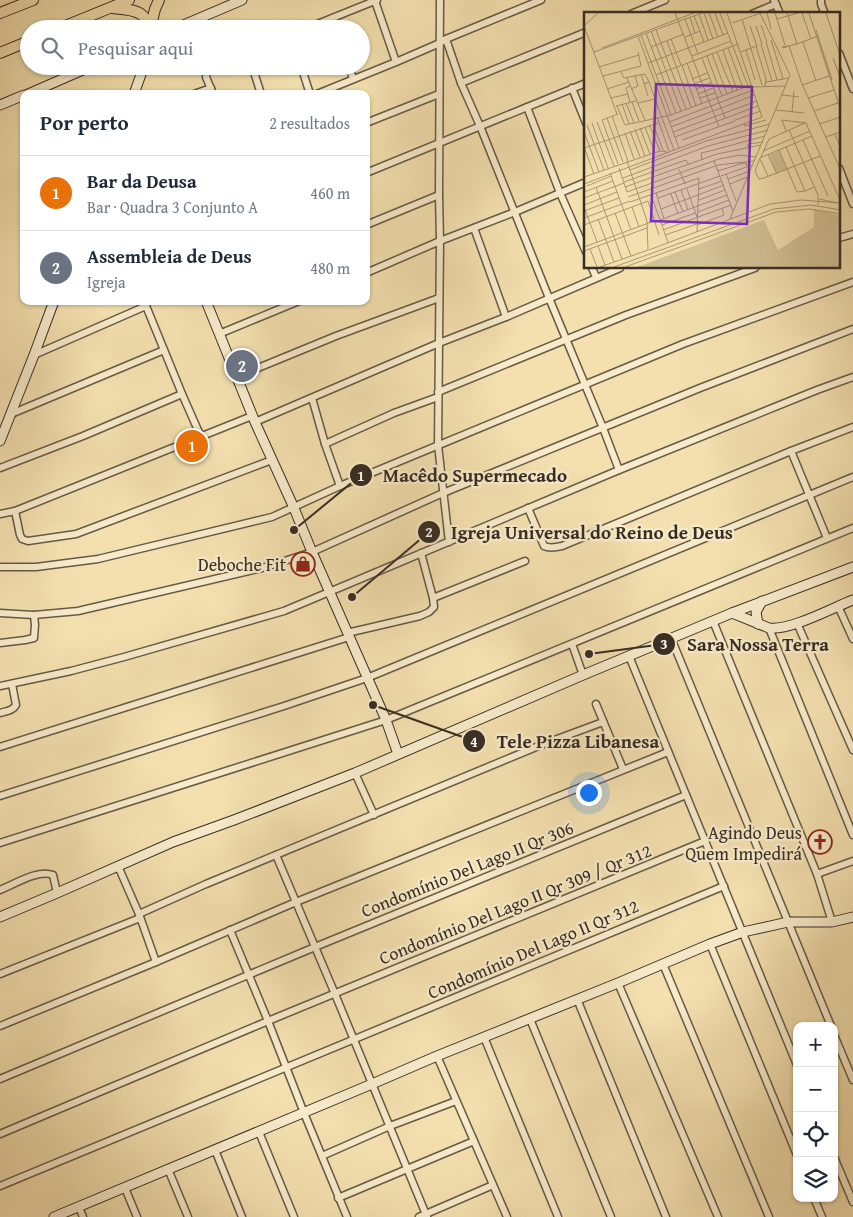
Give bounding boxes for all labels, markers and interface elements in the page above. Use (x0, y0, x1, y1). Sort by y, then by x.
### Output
inset map (584, 12, 840, 269)
search box (20, 20, 370, 75)
icon: search (38, 34, 66, 62)
text: Pesquisar aqui (78, 34, 193, 62)
text: Por perto (40, 107, 129, 138)
text: 2 resultados (269, 111, 350, 135)
text: Bar da Deusa (87, 167, 197, 195)
text: 1 (52, 181, 60, 205)
text: 460 m (310, 181, 350, 205)
text: Bar · Quadra 3 Conjunto A (87, 195, 258, 219)
text: Assembleia de Deus (87, 242, 252, 270)
text: 2 (52, 256, 60, 280)
text: 480 m (310, 256, 350, 280)
text: Igreja (87, 270, 126, 294)
pin: 2 (226, 347, 258, 385)
pin: 1 (176, 427, 208, 465)
callout: Macêdo Supermecado (348, 458, 577, 492)
text: Macêdo Supermecado (383, 461, 567, 489)
text: 1 (357, 465, 365, 486)
callout: Igreja Universal do Reino de Deus (416, 515, 743, 549)
text: Igreja Universal do Reino de Deus (451, 518, 733, 546)
text: 2 (425, 521, 433, 542)
place label: Deboche Fit (198, 551, 287, 578)
shop icon: Deboche Fit (290, 551, 316, 577)
callout: Sara Nossa Terra (652, 627, 839, 661)
text: Sara Nossa Terra (687, 630, 829, 658)
text: 3 (660, 633, 668, 654)
callout: Tele Pizza Libanesa (462, 724, 669, 758)
text: Tele Pizza Libanesa (497, 727, 660, 755)
text: 4 (470, 731, 478, 752)
your location (576, 780, 602, 806)
street label: Condomínio Del Lago II Qr 306 (357, 814, 577, 924)
place label: Agindo Deus Quem Impedirá (685, 819, 802, 867)
church icon: Agindo Deus Quem Impedirá (807, 829, 833, 855)
street label: Condomínio Del Lago II Qr 309 / Qr 312 (375, 837, 655, 971)
street label: Condomínio Del Lago II Qr 312 (423, 892, 643, 1006)
map controls (793, 1022, 838, 1202)
button: + (793, 1022, 838, 1067)
button: − (793, 1067, 838, 1112)
button: locate (793, 1112, 838, 1157)
button: layers (793, 1157, 838, 1202)

